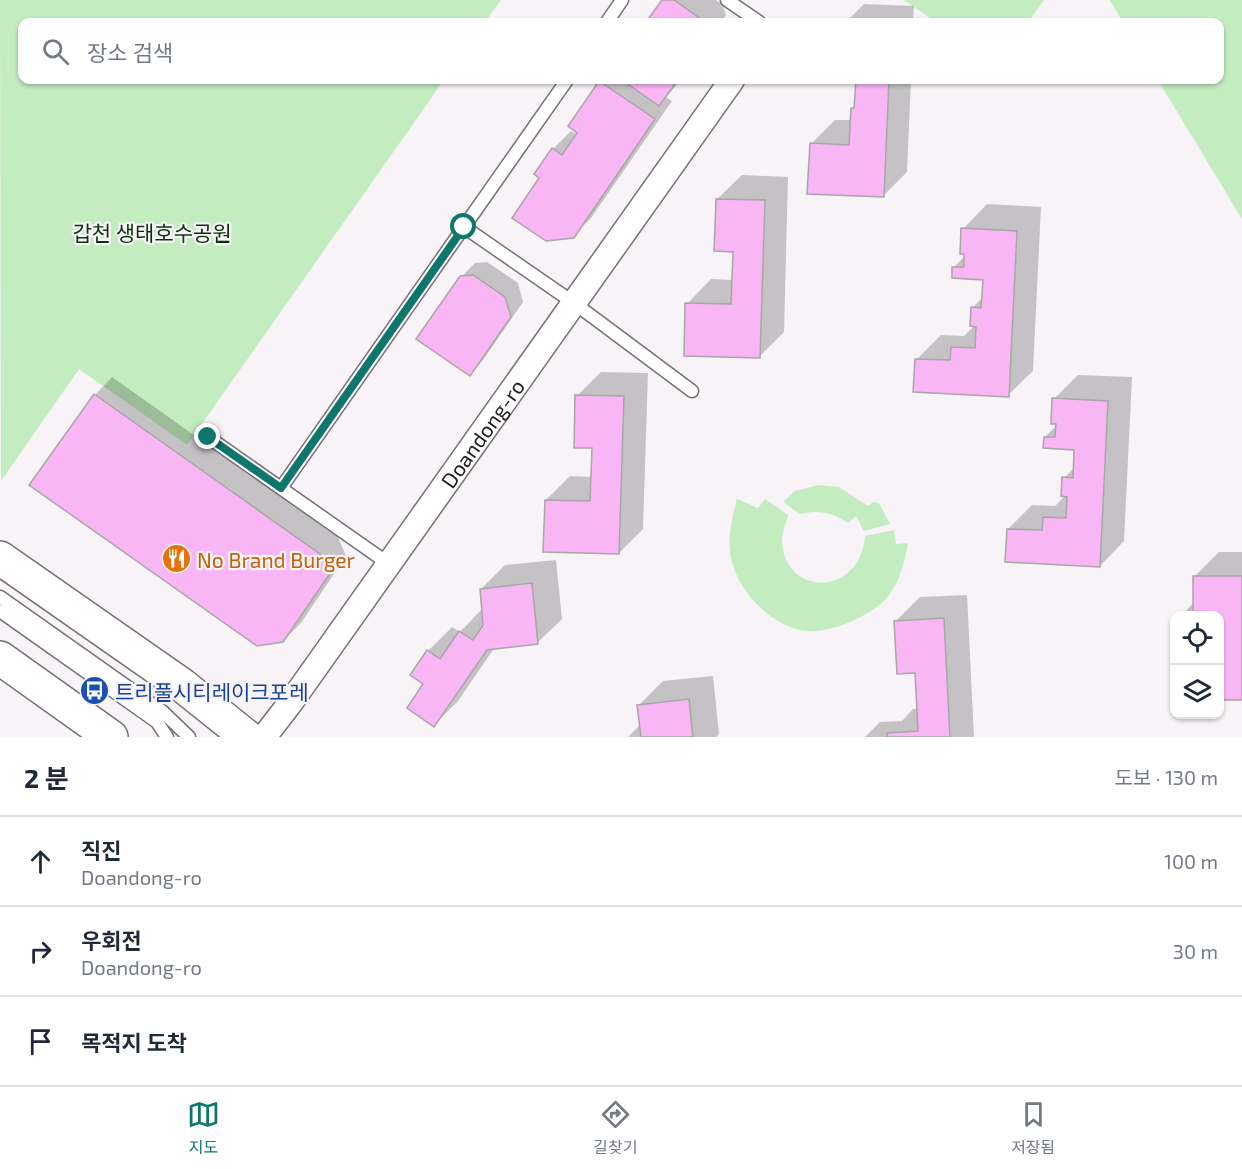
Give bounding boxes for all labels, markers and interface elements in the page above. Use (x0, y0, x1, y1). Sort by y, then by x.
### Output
search box (18, 18, 1224, 84)
icon: search (39, 35, 72, 68)
text: 장소 검색 (87, 39, 173, 65)
route start (450, 213, 476, 239)
park label: 갑천 생태호수공원 (72, 220, 232, 245)
street label: Doandong-ro (435, 374, 529, 492)
route end (194, 423, 220, 449)
restaurant icon: No Brand Burger (160, 543, 192, 575)
place label: No Brand Burger (197, 547, 356, 572)
map controls (1170, 611, 1224, 719)
button: locate (1170, 611, 1224, 665)
button: layers (1170, 665, 1224, 719)
bus stop icon: 트리풀시티레이크포레 (78, 675, 110, 707)
place label: 트리풀시티레이크포레 (115, 679, 308, 704)
text: 2 분 (24, 762, 69, 793)
text: 도보 · 130 m (1114, 765, 1218, 789)
text: 직진 (81, 837, 121, 863)
icon: ahead (24, 845, 57, 878)
text: 100 m (1164, 849, 1218, 873)
text: Doandong-ro (81, 865, 202, 889)
text: 우회전 (81, 927, 142, 953)
icon: right (24, 935, 57, 968)
text: 30 m (1173, 939, 1218, 963)
text: Doandong-ro (81, 955, 202, 979)
icon: arrive (24, 1025, 57, 1058)
text: 목적지 도착 (81, 1029, 187, 1055)
tab: 지도 (187, 1098, 220, 1158)
tab: 길찾기 (593, 1098, 637, 1158)
tab: 저장됨 (1011, 1098, 1055, 1158)

